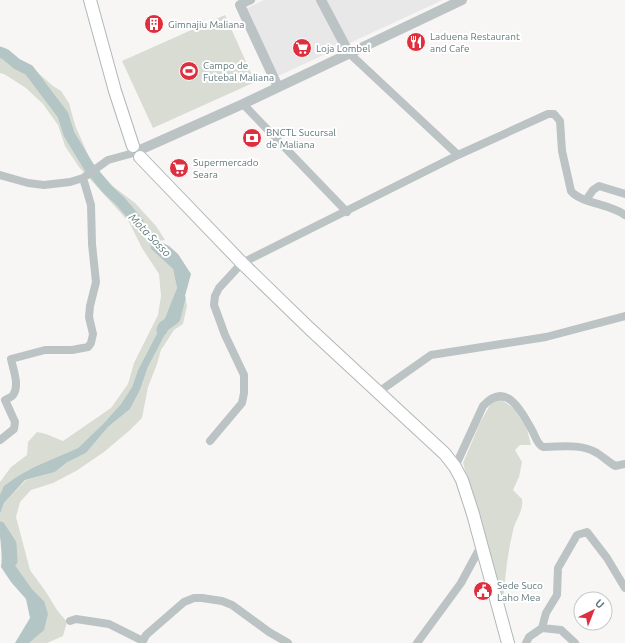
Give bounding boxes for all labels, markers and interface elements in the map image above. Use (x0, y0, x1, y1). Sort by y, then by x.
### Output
building icon: Gimnajiu Maliana (143, 13, 165, 35)
place label: Gimnajiu Maliana (168, 19, 244, 30)
restaurant icon: Laduena Restaurant and Cafe (405, 31, 427, 53)
place label: Laduena Restaurant and Cafe (430, 31, 520, 54)
supermarket icon: Loja Lombel (291, 37, 313, 59)
place label: Loja Lombel (316, 43, 371, 54)
sports icon: Campo de Futebal Maliana (178, 60, 200, 82)
place label: Campo de Futebal Maliana (203, 60, 274, 83)
bank icon: BNCTL Sucursal de Maliana (241, 127, 263, 149)
place label: BNCTL Sucursal de Maliana (266, 127, 336, 150)
supermarket icon: Supermercado Seara (168, 157, 190, 179)
place label: Supermercado Seara (193, 157, 259, 180)
water label: Mota Sosso (127, 211, 173, 259)
public building icon: Sede Suco Laho Mea (472, 580, 494, 602)
place label: Sede Suco Laho Mea (497, 580, 543, 603)
north arrow (573, 591, 613, 631)
text: U (593, 597, 607, 611)

